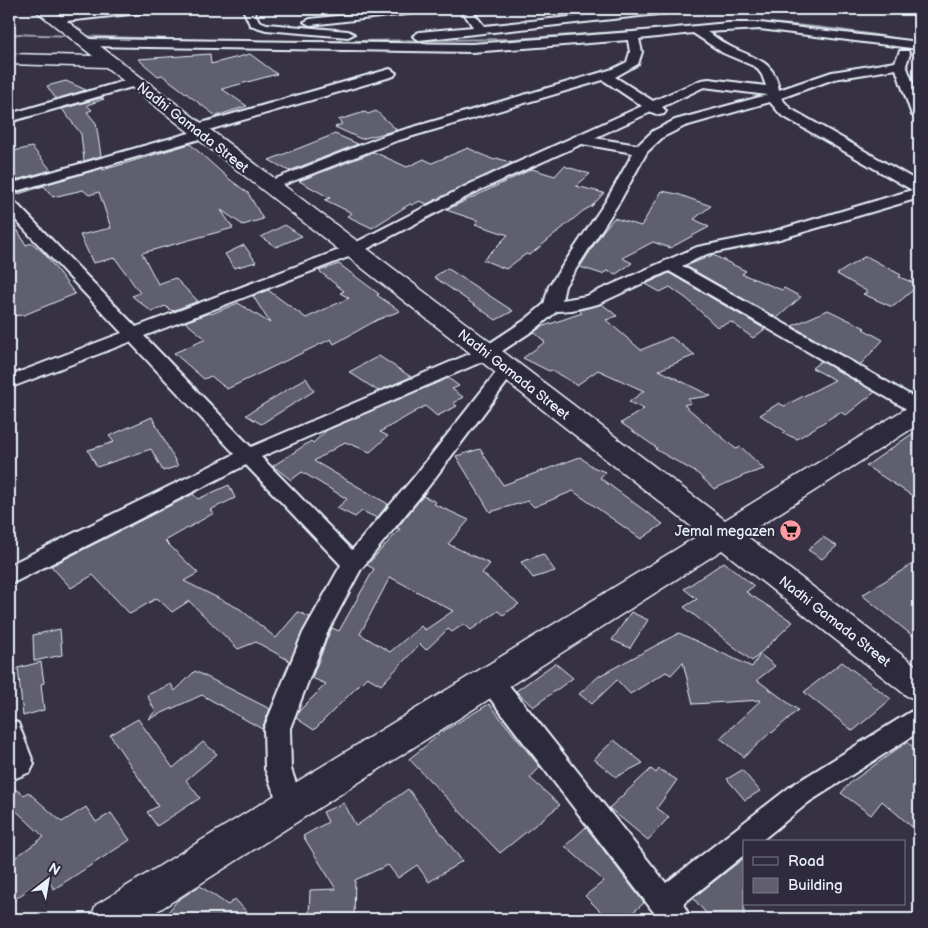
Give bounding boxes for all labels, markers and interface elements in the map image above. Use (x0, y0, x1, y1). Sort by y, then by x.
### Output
street label: Nadhi Gamada Street (133, 78, 252, 177)
street label: Nadhi Gamada Street (454, 325, 573, 424)
supermarket icon: Jemal megazen (779, 519, 803, 543)
place label: Jemal megazen (675, 523, 775, 540)
street label: Nadhi Gamada Street (775, 572, 894, 671)
legend (743, 840, 906, 906)
text: Road (788, 852, 824, 871)
north arrow (22, 856, 72, 906)
text: N (46, 859, 63, 879)
text: Building (788, 876, 843, 895)

